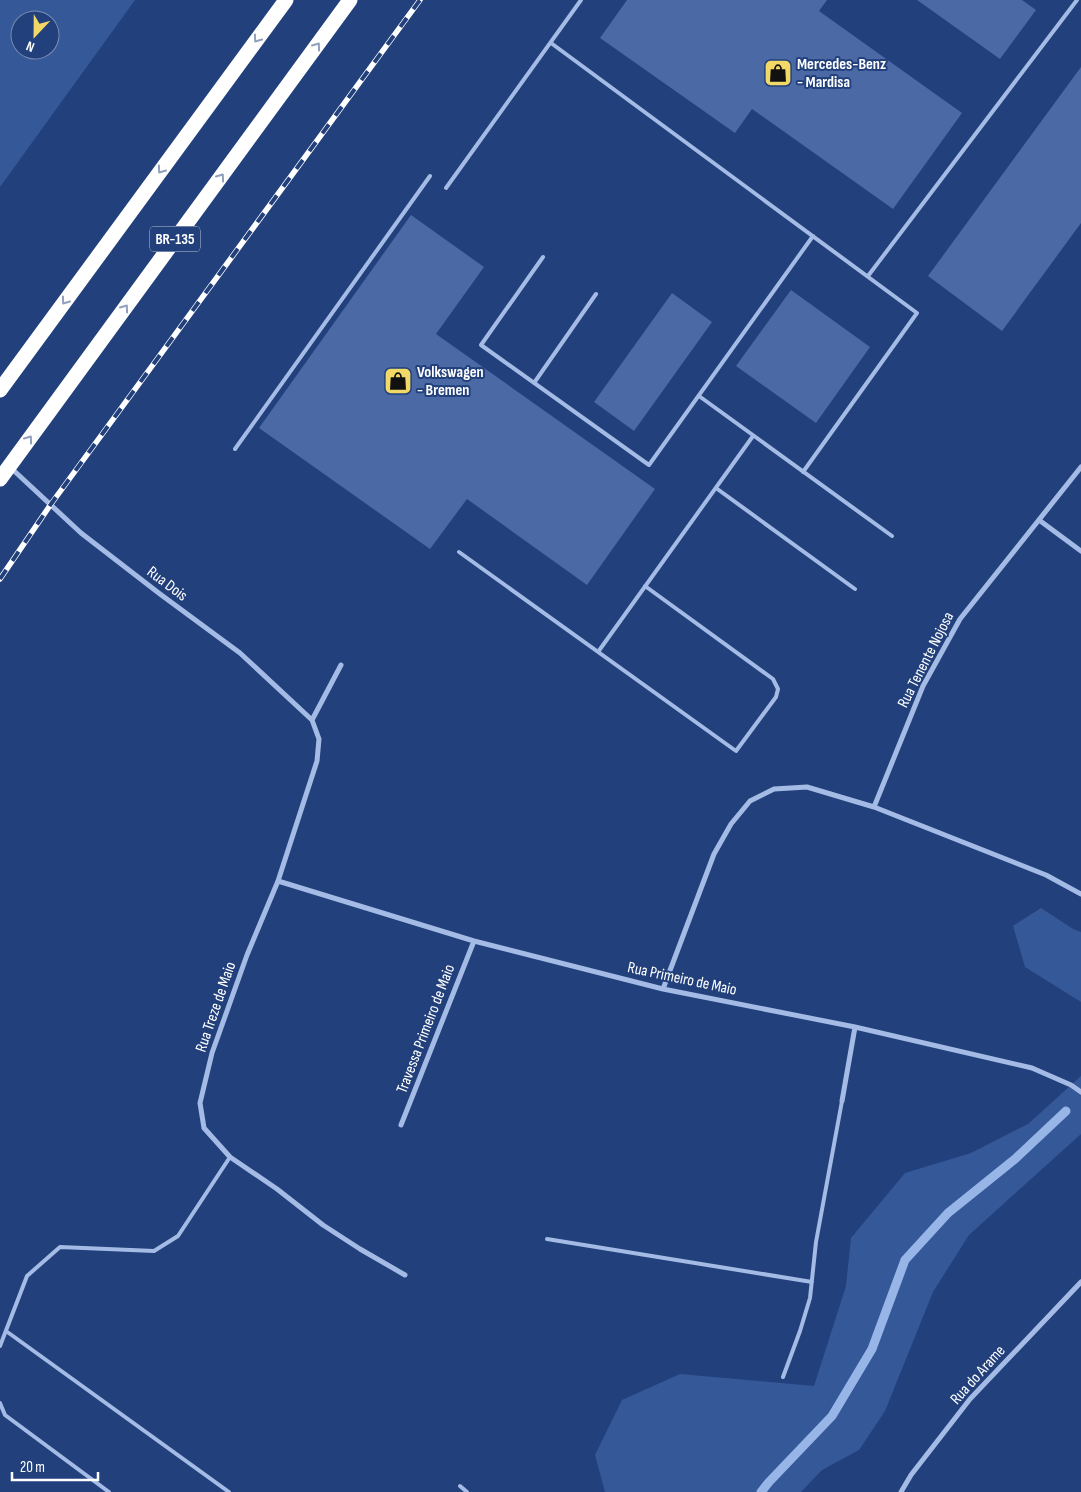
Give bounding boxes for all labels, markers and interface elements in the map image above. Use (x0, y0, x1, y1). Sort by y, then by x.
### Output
north arrow (10, 10, 60, 60)
one-way arrow (254, 33, 263, 43)
text: N (24, 37, 37, 56)
one-way arrow (311, 42, 320, 52)
place label: Mercedes-Benz - Mardisa (797, 55, 886, 92)
shop icon: Mercedes-Benz - Mardisa (763, 58, 793, 88)
one-way arrow (158, 164, 167, 174)
one-way arrow (215, 173, 224, 183)
road number: BR-135 (150, 226, 200, 252)
one-way arrow (62, 295, 71, 305)
one-way arrow (119, 304, 128, 314)
place label: Volkswagen - Bremen (417, 363, 484, 400)
shop icon: Volkswagen - Bremen (383, 366, 413, 396)
one-way arrow (23, 436, 31, 445)
street label: Rua Dois (143, 563, 191, 606)
street label: Rua Tenente Nojosa (894, 609, 958, 711)
street label: Rua Primeiro de Maio (626, 958, 738, 1000)
street label: Rua Treze de Maio (192, 959, 240, 1055)
street label: Travessa Primeiro de Maio (393, 962, 459, 1096)
street label: Rua do Arame (947, 1342, 1009, 1408)
scale bar (12, 1450, 99, 1482)
text: 20 m (20, 1458, 45, 1477)

